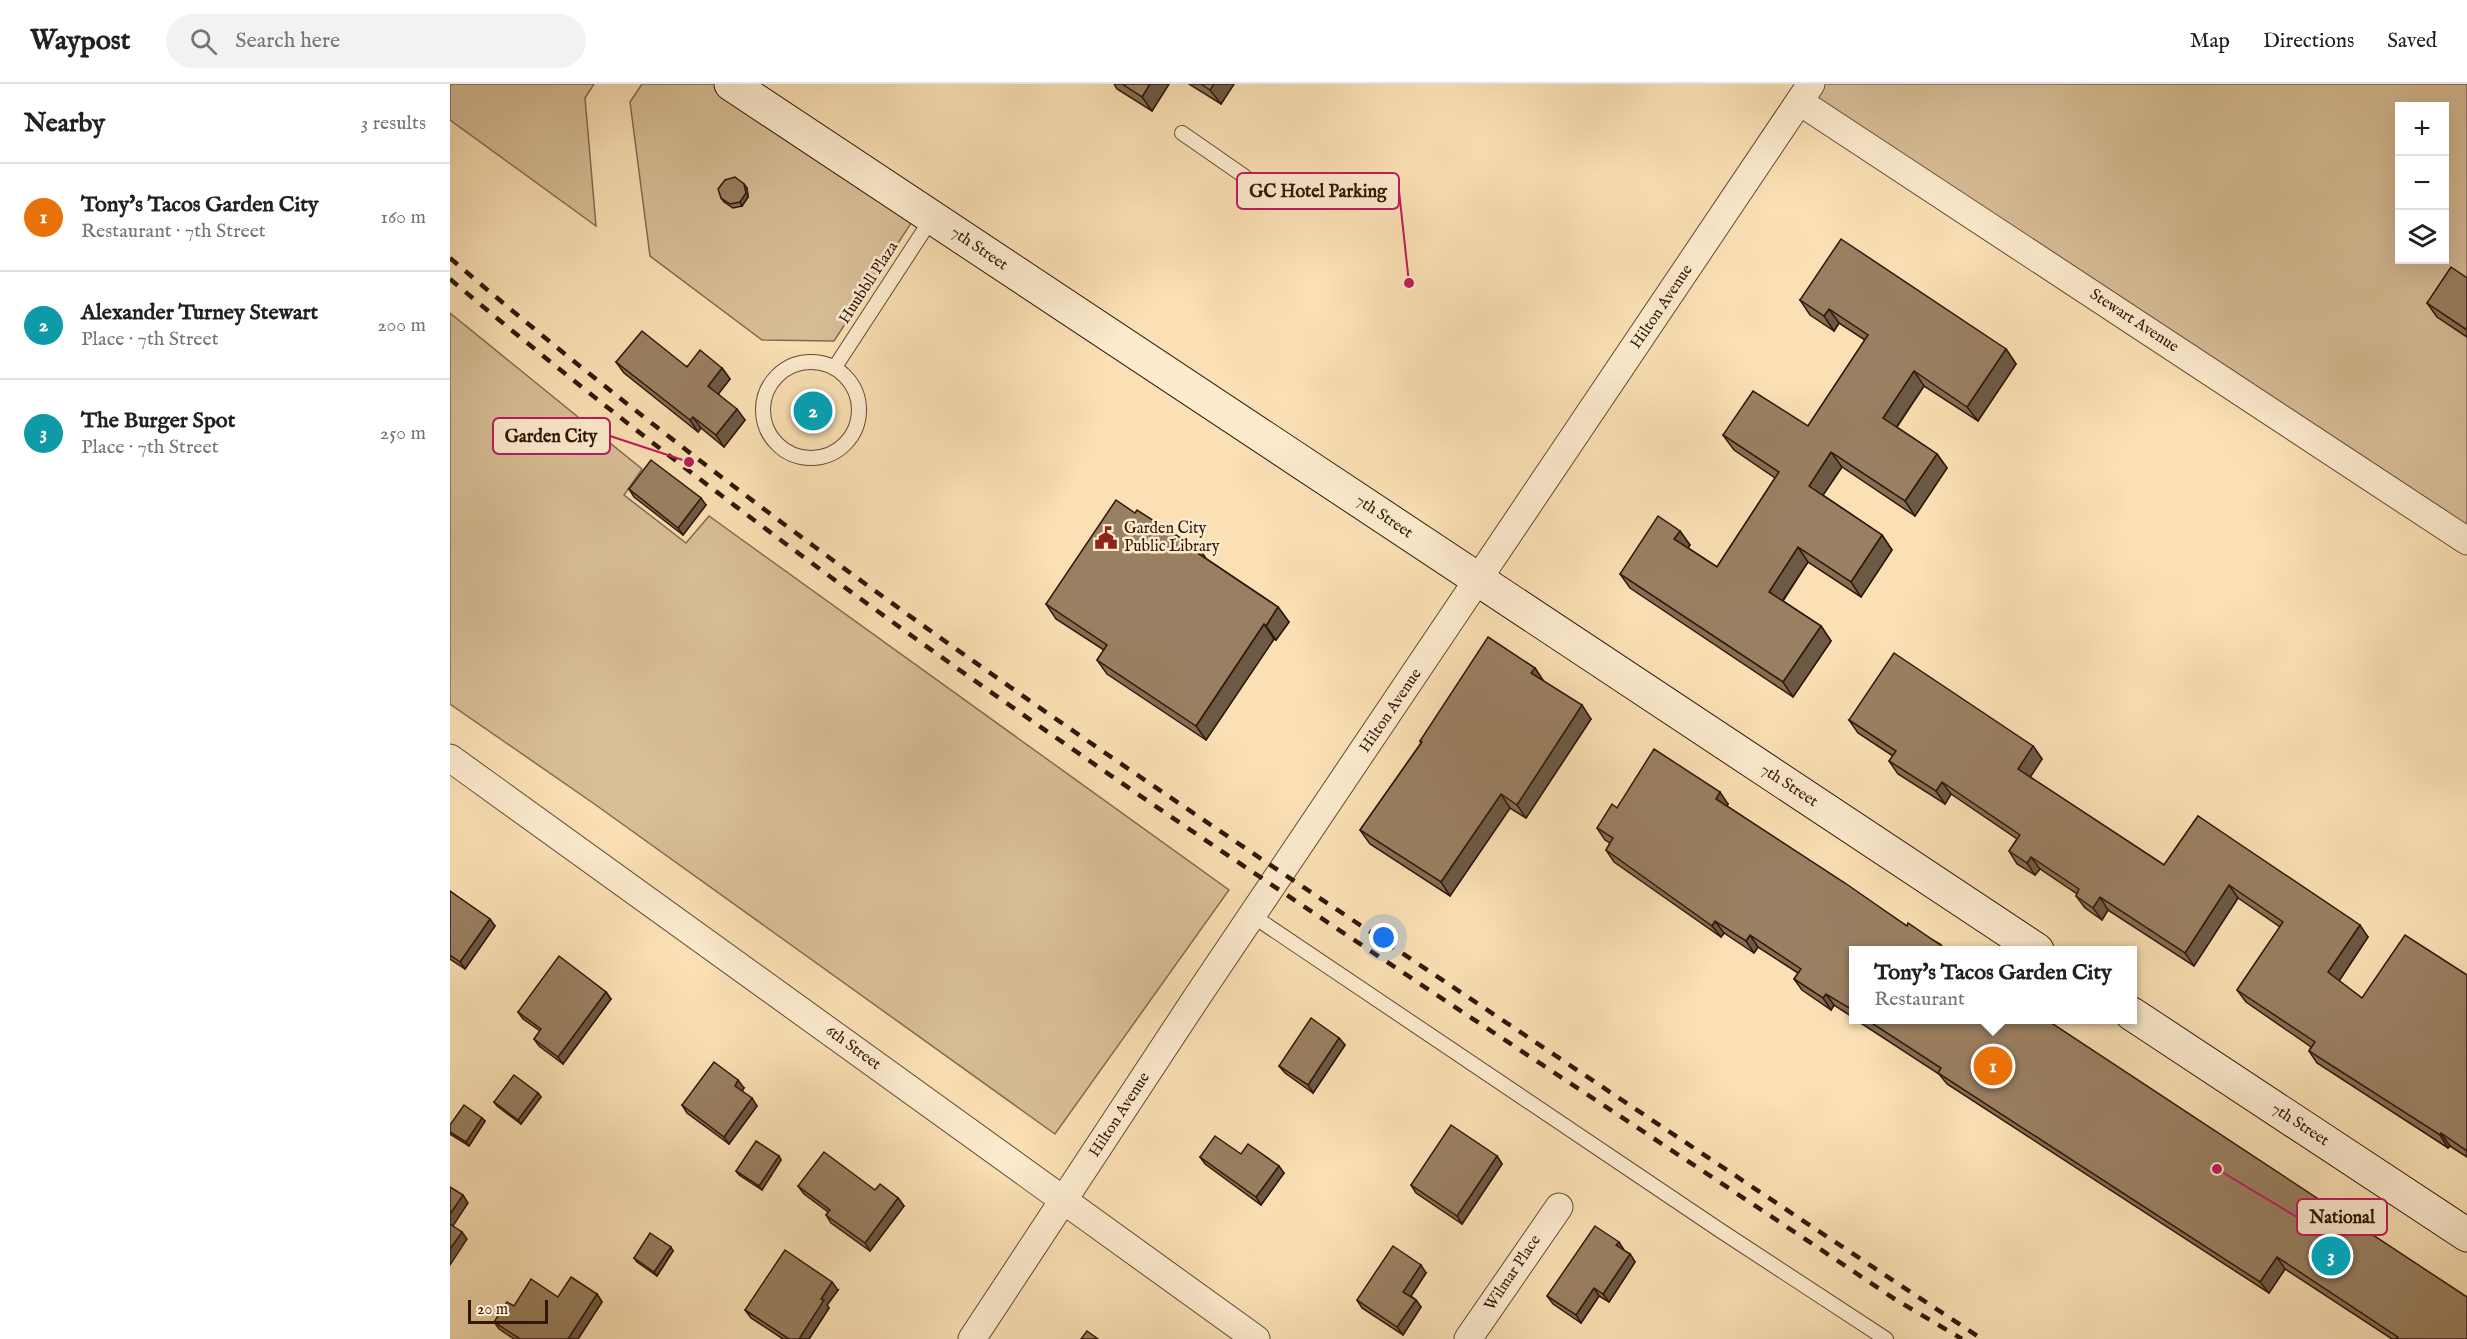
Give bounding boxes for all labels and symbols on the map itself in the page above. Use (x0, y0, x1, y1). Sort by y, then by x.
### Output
callout: GC Hotel Parking (1237, 173, 1399, 209)
text: GC Hotel Parking (1249, 181, 1388, 204)
street label: 7th Street (947, 223, 1012, 276)
street label: Huubbll Plaza (835, 238, 903, 328)
street label: Hilton Avenue (1626, 261, 1698, 353)
street label: Stewart Avenue (2086, 285, 2182, 357)
pin: 2 (794, 388, 832, 434)
callout: Garden City (493, 418, 610, 454)
text: Garden City (505, 426, 598, 449)
street label: 7th Street (1352, 491, 1417, 544)
place label: Garden City Public Library (1124, 519, 1220, 557)
public building icon: Garden City Public Library (1093, 525, 1119, 551)
street label: Hilton Avenue (1355, 665, 1427, 757)
street label: 7th Street (1756, 760, 1822, 812)
your location (1369, 923, 1398, 952)
street label: 6th Street (821, 1021, 885, 1075)
pin: 1 (1974, 1044, 2012, 1088)
street label: Hilton Avenue (1085, 1069, 1155, 1161)
street label: 7th Street (2267, 1099, 2333, 1151)
callout: National (2297, 1199, 2387, 1235)
text: National (2308, 1207, 2376, 1230)
street label: Wilmar Place (1480, 1231, 1546, 1315)
pin: 3 (2312, 1234, 2350, 1278)
scale bar (468, 1297, 548, 1324)

